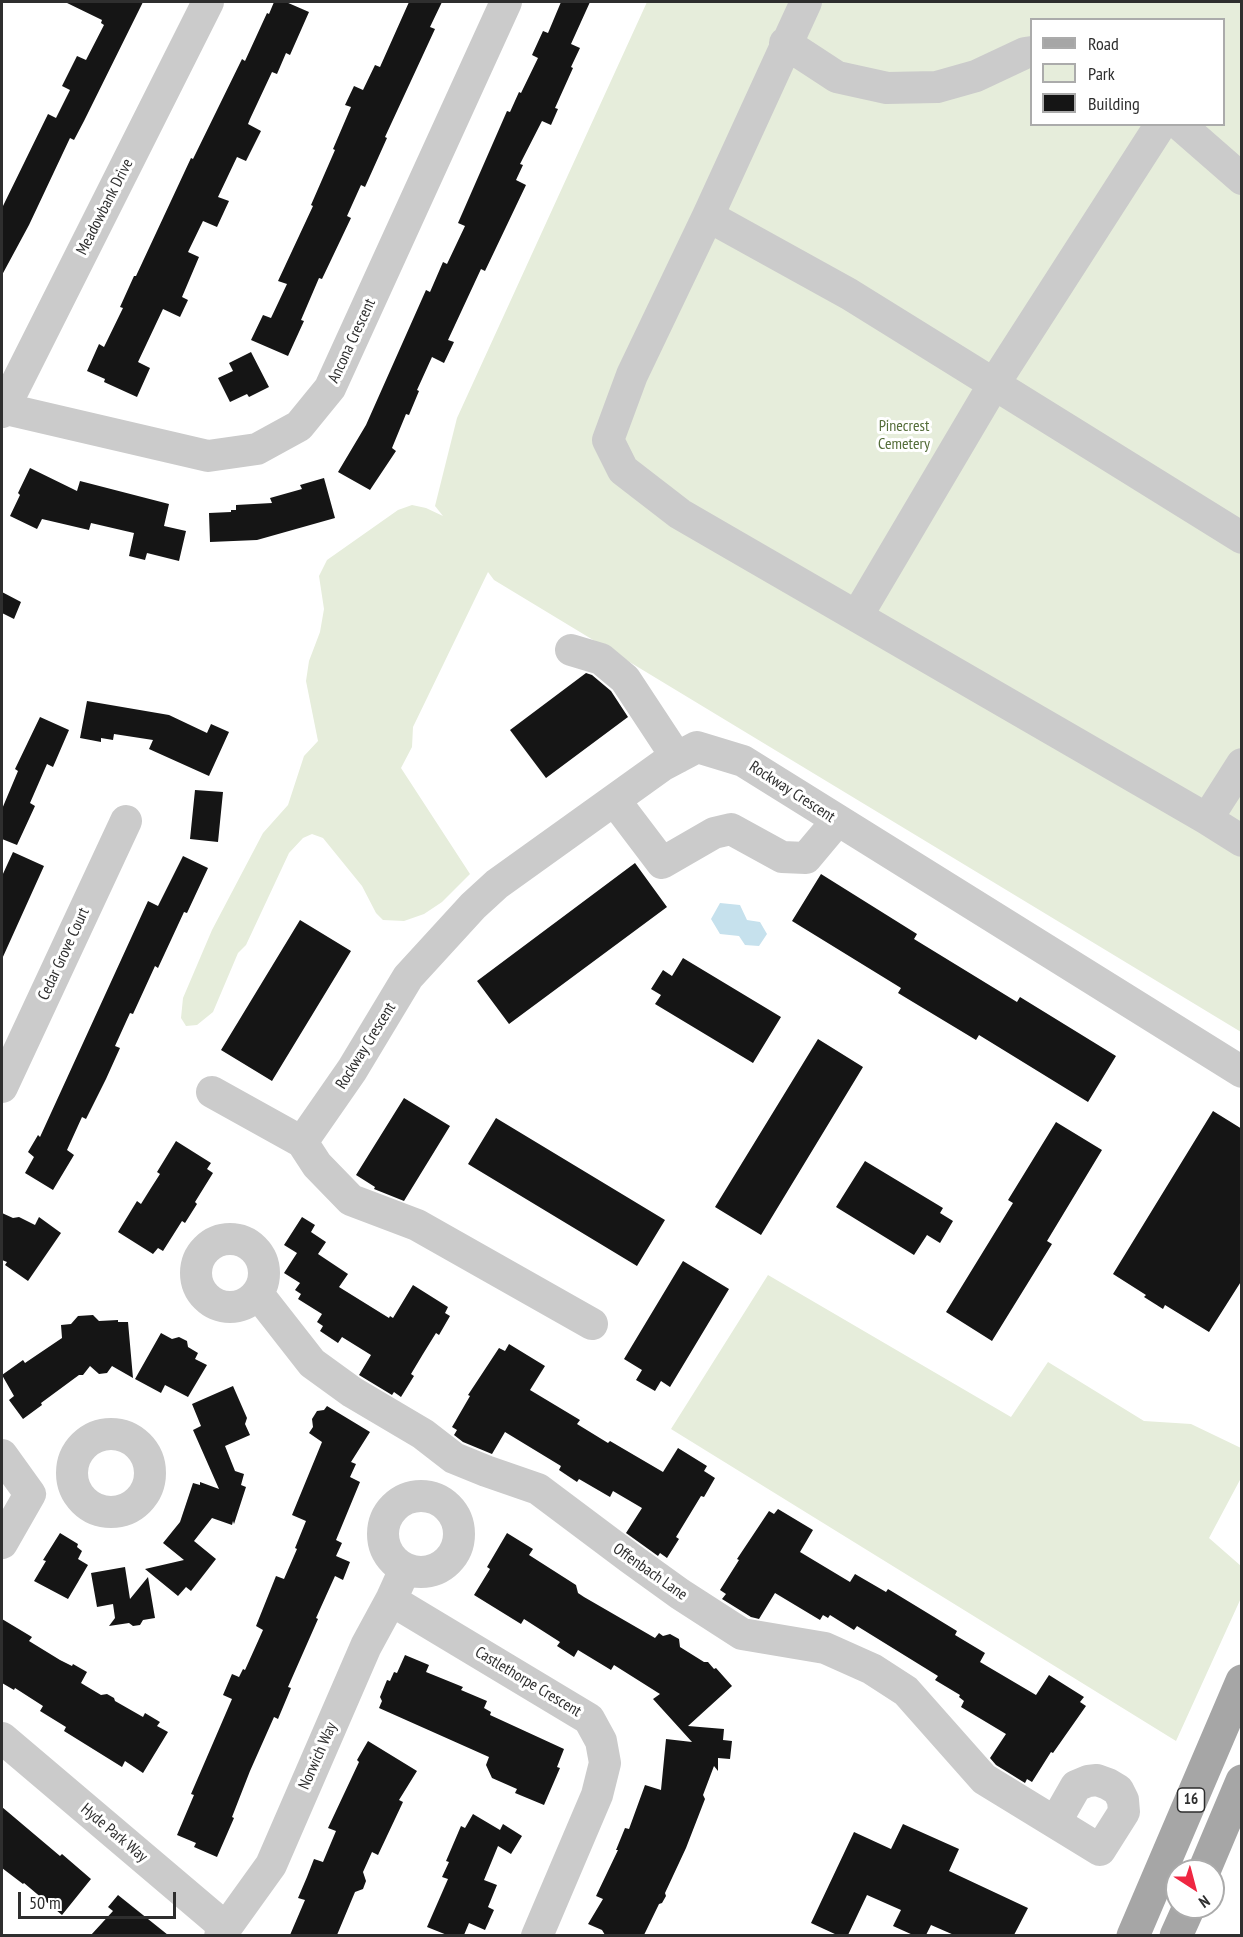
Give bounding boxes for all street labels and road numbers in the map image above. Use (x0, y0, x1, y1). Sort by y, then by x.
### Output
street label: Meadowbank Drive (73, 156, 137, 258)
street label: Ancona Crescent (324, 296, 380, 386)
street label: Rockway Crescent (746, 757, 838, 827)
street label: Cedar Grove Court (34, 905, 94, 1003)
street label: Rockway Crescent (332, 999, 400, 1093)
street label: Offenbach Lane (609, 1539, 691, 1605)
street label: Castlethorpe Crescent (471, 1643, 585, 1721)
street label: Norwich Way (295, 1719, 341, 1793)
road number: 16 (1178, 1788, 1204, 1812)
street label: Hyde Park Way (77, 1800, 151, 1866)

